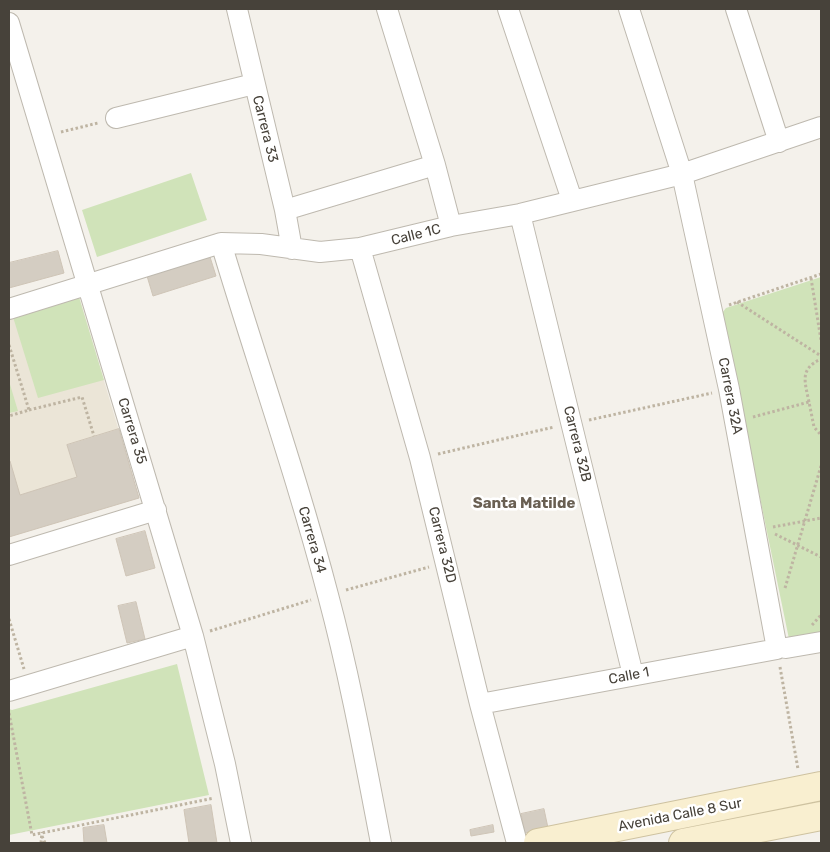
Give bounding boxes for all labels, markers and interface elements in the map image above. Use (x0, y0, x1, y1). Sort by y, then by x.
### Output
street label: Carrera 33 (249, 94, 281, 164)
street label: Calle 1C (389, 221, 443, 249)
street label: Carrera 32A (714, 356, 746, 436)
street label: Carrera 35 (114, 396, 150, 466)
street label: Carrera 32B (559, 404, 595, 484)
district label: Santa Matilde (473, 495, 575, 513)
street label: Carrera 34 (294, 505, 330, 575)
street label: Carrera 32D (424, 505, 460, 585)
street label: Calle 1 (607, 664, 651, 688)
street label: Avenida Calle 8 Sur (617, 795, 743, 835)

